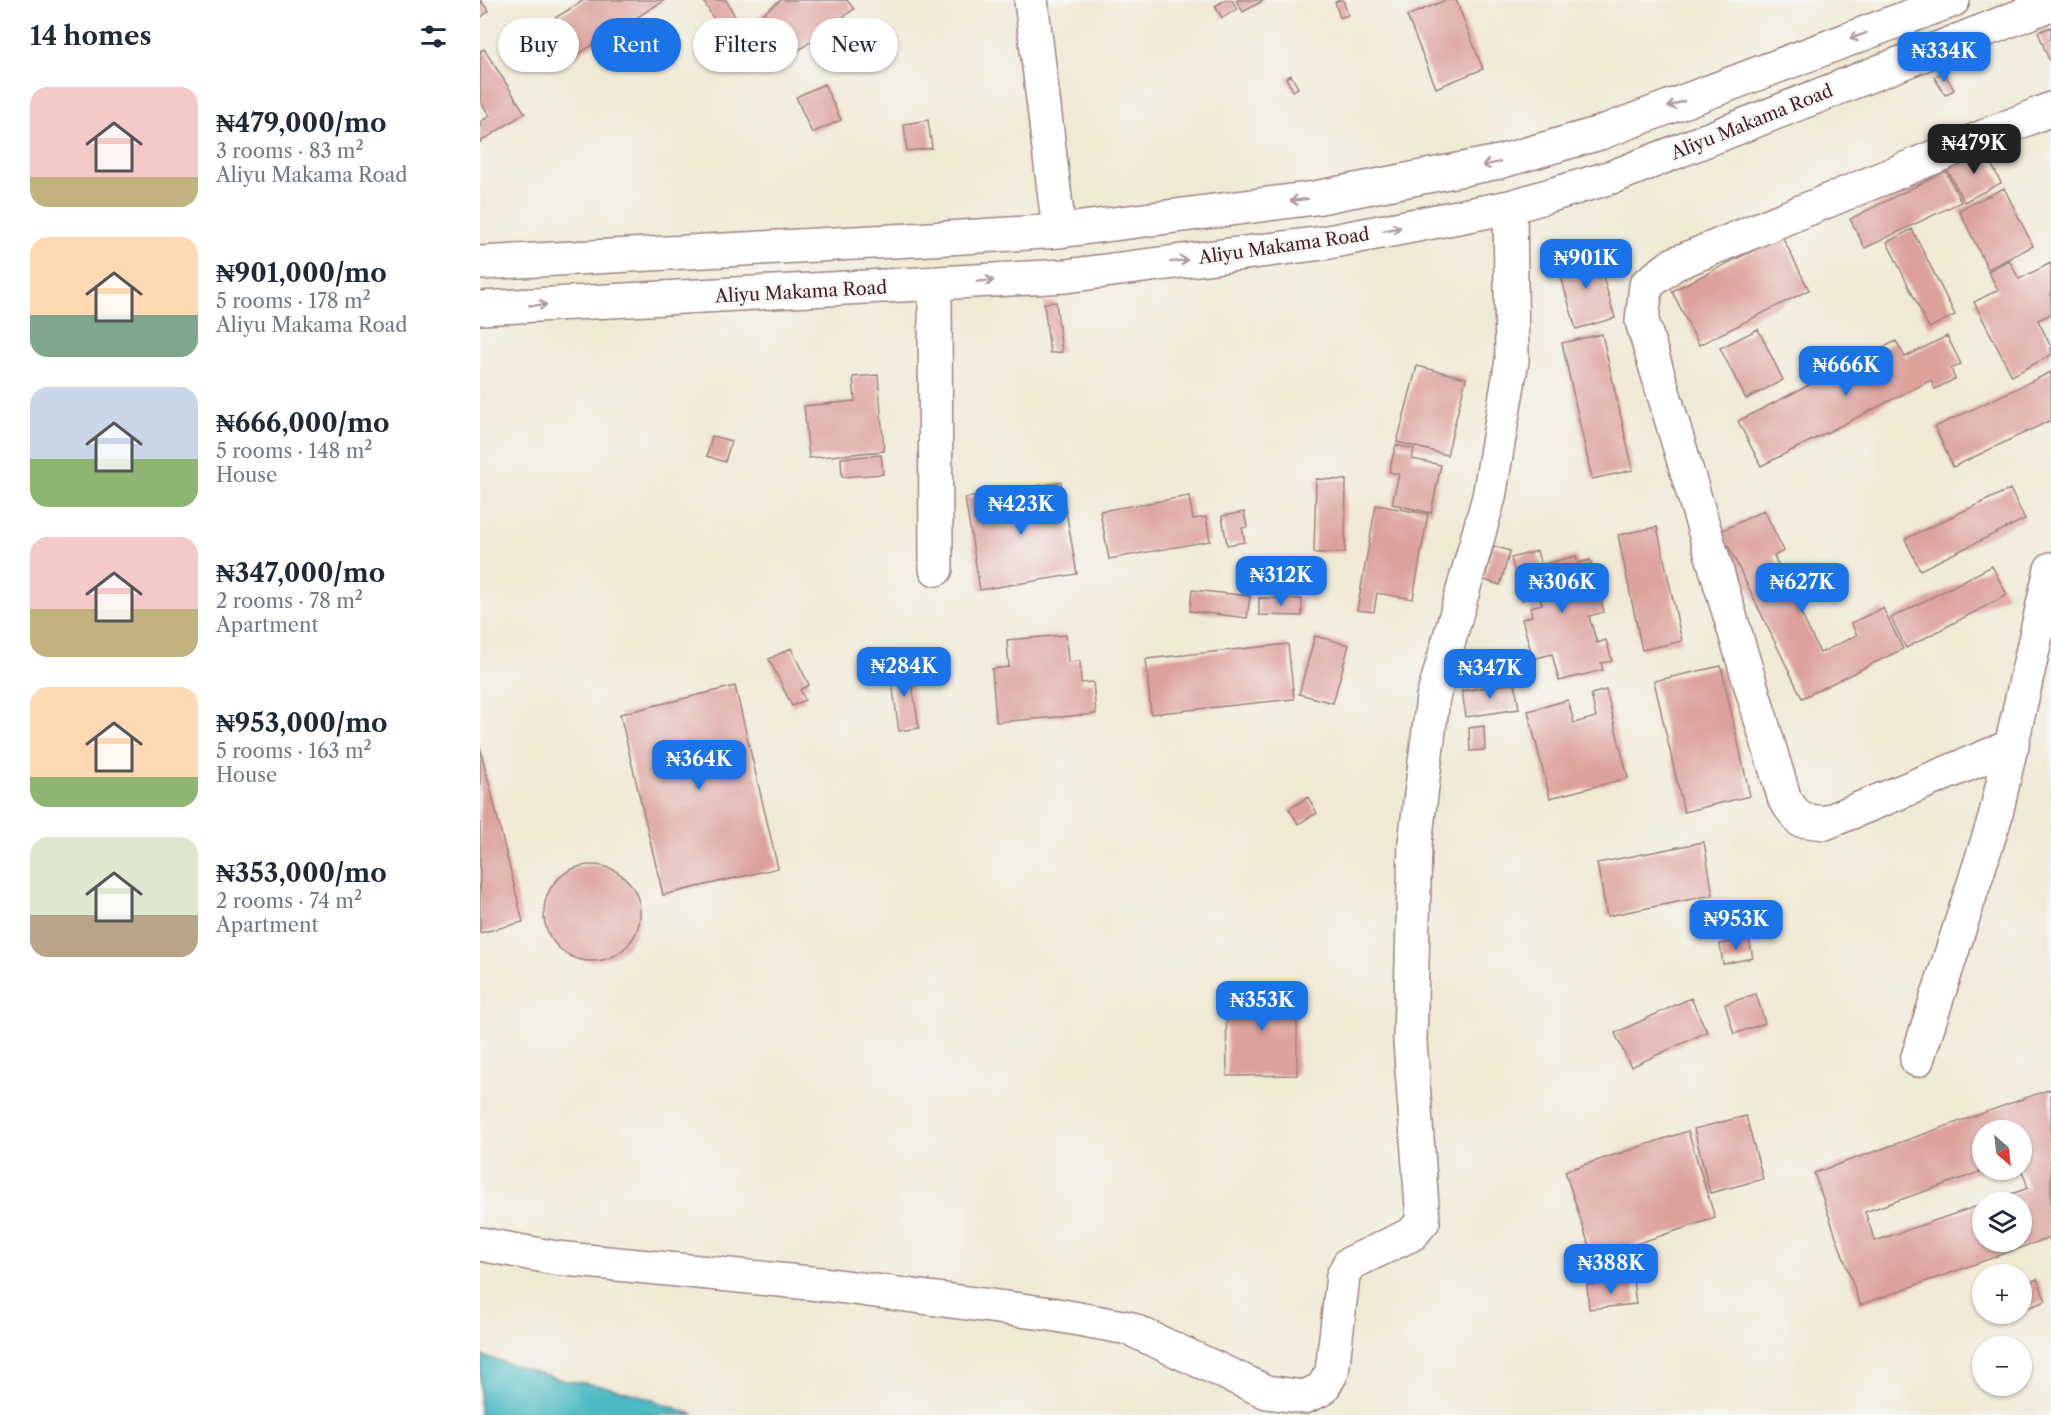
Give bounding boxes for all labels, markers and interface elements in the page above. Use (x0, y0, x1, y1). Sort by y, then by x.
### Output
chip: Buy (498, 18, 579, 72)
chip: Rent (591, 18, 681, 72)
chip: Filters (693, 18, 798, 72)
chip: New (810, 18, 898, 72)
text: 14 homes (30, 20, 152, 52)
icon: filters (417, 20, 450, 53)
one-way arrow (1850, 31, 1868, 42)
pin: ₦334K (1902, 32, 1986, 83)
text: ₦334K (1912, 39, 1976, 63)
street label: Aliyu Makama Road (1667, 80, 1836, 165)
one-way arrow (1667, 100, 1686, 111)
text: ₦479,000/mo (216, 107, 386, 139)
icon: home (78, 111, 150, 183)
pin: ₦479K (1932, 124, 2016, 175)
text: ₦479K (1942, 131, 2006, 155)
text: 3 rooms · 83 m² (216, 139, 364, 163)
one-way arrow (1481, 159, 1501, 170)
text: Aliyu Makama Road (216, 163, 407, 187)
one-way arrow (1290, 195, 1309, 206)
street label: Aliyu Makama Road (1196, 223, 1371, 269)
one-way arrow (1382, 223, 1401, 234)
pin: ₦901K (1544, 239, 1628, 290)
text: ₦901K (1554, 246, 1618, 270)
one-way arrow (1168, 256, 1188, 267)
text: ₦901,000/mo (216, 257, 387, 289)
icon: home (78, 261, 150, 333)
one-way arrow (974, 276, 994, 287)
street label: Aliyu Makama Road (713, 277, 888, 308)
text: 5 rooms · 178 m² (216, 289, 371, 313)
one-way arrow (528, 300, 548, 311)
text: Aliyu Makama Road (216, 313, 407, 337)
pin: ₦666K (1804, 346, 1888, 397)
text: ₦666K (1813, 353, 1879, 377)
text: ₦666,000/mo (216, 407, 390, 439)
icon: home (78, 411, 150, 483)
text: 5 rooms · 148 m² (216, 439, 372, 463)
text: House (216, 463, 277, 487)
pin: ₦423K (979, 485, 1063, 536)
text: ₦423K (988, 492, 1054, 516)
pin: ₦312K (1239, 556, 1323, 607)
text: ₦347,000/mo (216, 557, 385, 589)
icon: home (78, 561, 150, 633)
text: ₦312K (1250, 563, 1312, 587)
pin: ₦306K (1520, 563, 1604, 614)
pin: ₦627K (1760, 563, 1844, 614)
text: ₦306K (1529, 570, 1595, 594)
text: ₦627K (1770, 570, 1834, 594)
text: 2 rooms · 78 m² (216, 589, 363, 613)
text: Apartment (216, 613, 319, 637)
pin: ₦284K (862, 647, 946, 698)
pin: ₦347K (1448, 649, 1532, 700)
text: ₦284K (871, 654, 937, 678)
text: ₦347K (1458, 656, 1522, 680)
text: ₦953,000/mo (216, 707, 388, 739)
icon: home (78, 711, 150, 783)
text: 5 rooms · 163 m² (216, 739, 372, 763)
pin: ₦364K (657, 740, 741, 791)
text: ₦364K (666, 747, 732, 771)
text: House (216, 763, 277, 787)
text: ₦353,000/mo (216, 857, 387, 889)
icon: home (78, 861, 150, 933)
text: 2 rooms · 74 m² (216, 889, 362, 913)
pin: ₦953K (1694, 900, 1778, 951)
text: ₦953K (1704, 907, 1768, 931)
text: Apartment (216, 913, 319, 937)
pin: ₦353K (1220, 981, 1304, 1032)
text: ₦353K (1230, 988, 1294, 1012)
north arrow (1972, 1120, 2032, 1180)
map controls (1972, 1120, 2032, 1396)
button: layers (1972, 1192, 2032, 1252)
pin: ₦388K (1569, 1244, 1653, 1295)
text: ₦388K (1578, 1251, 1644, 1275)
button: + (1972, 1264, 2032, 1324)
button: − (1972, 1336, 2032, 1396)

